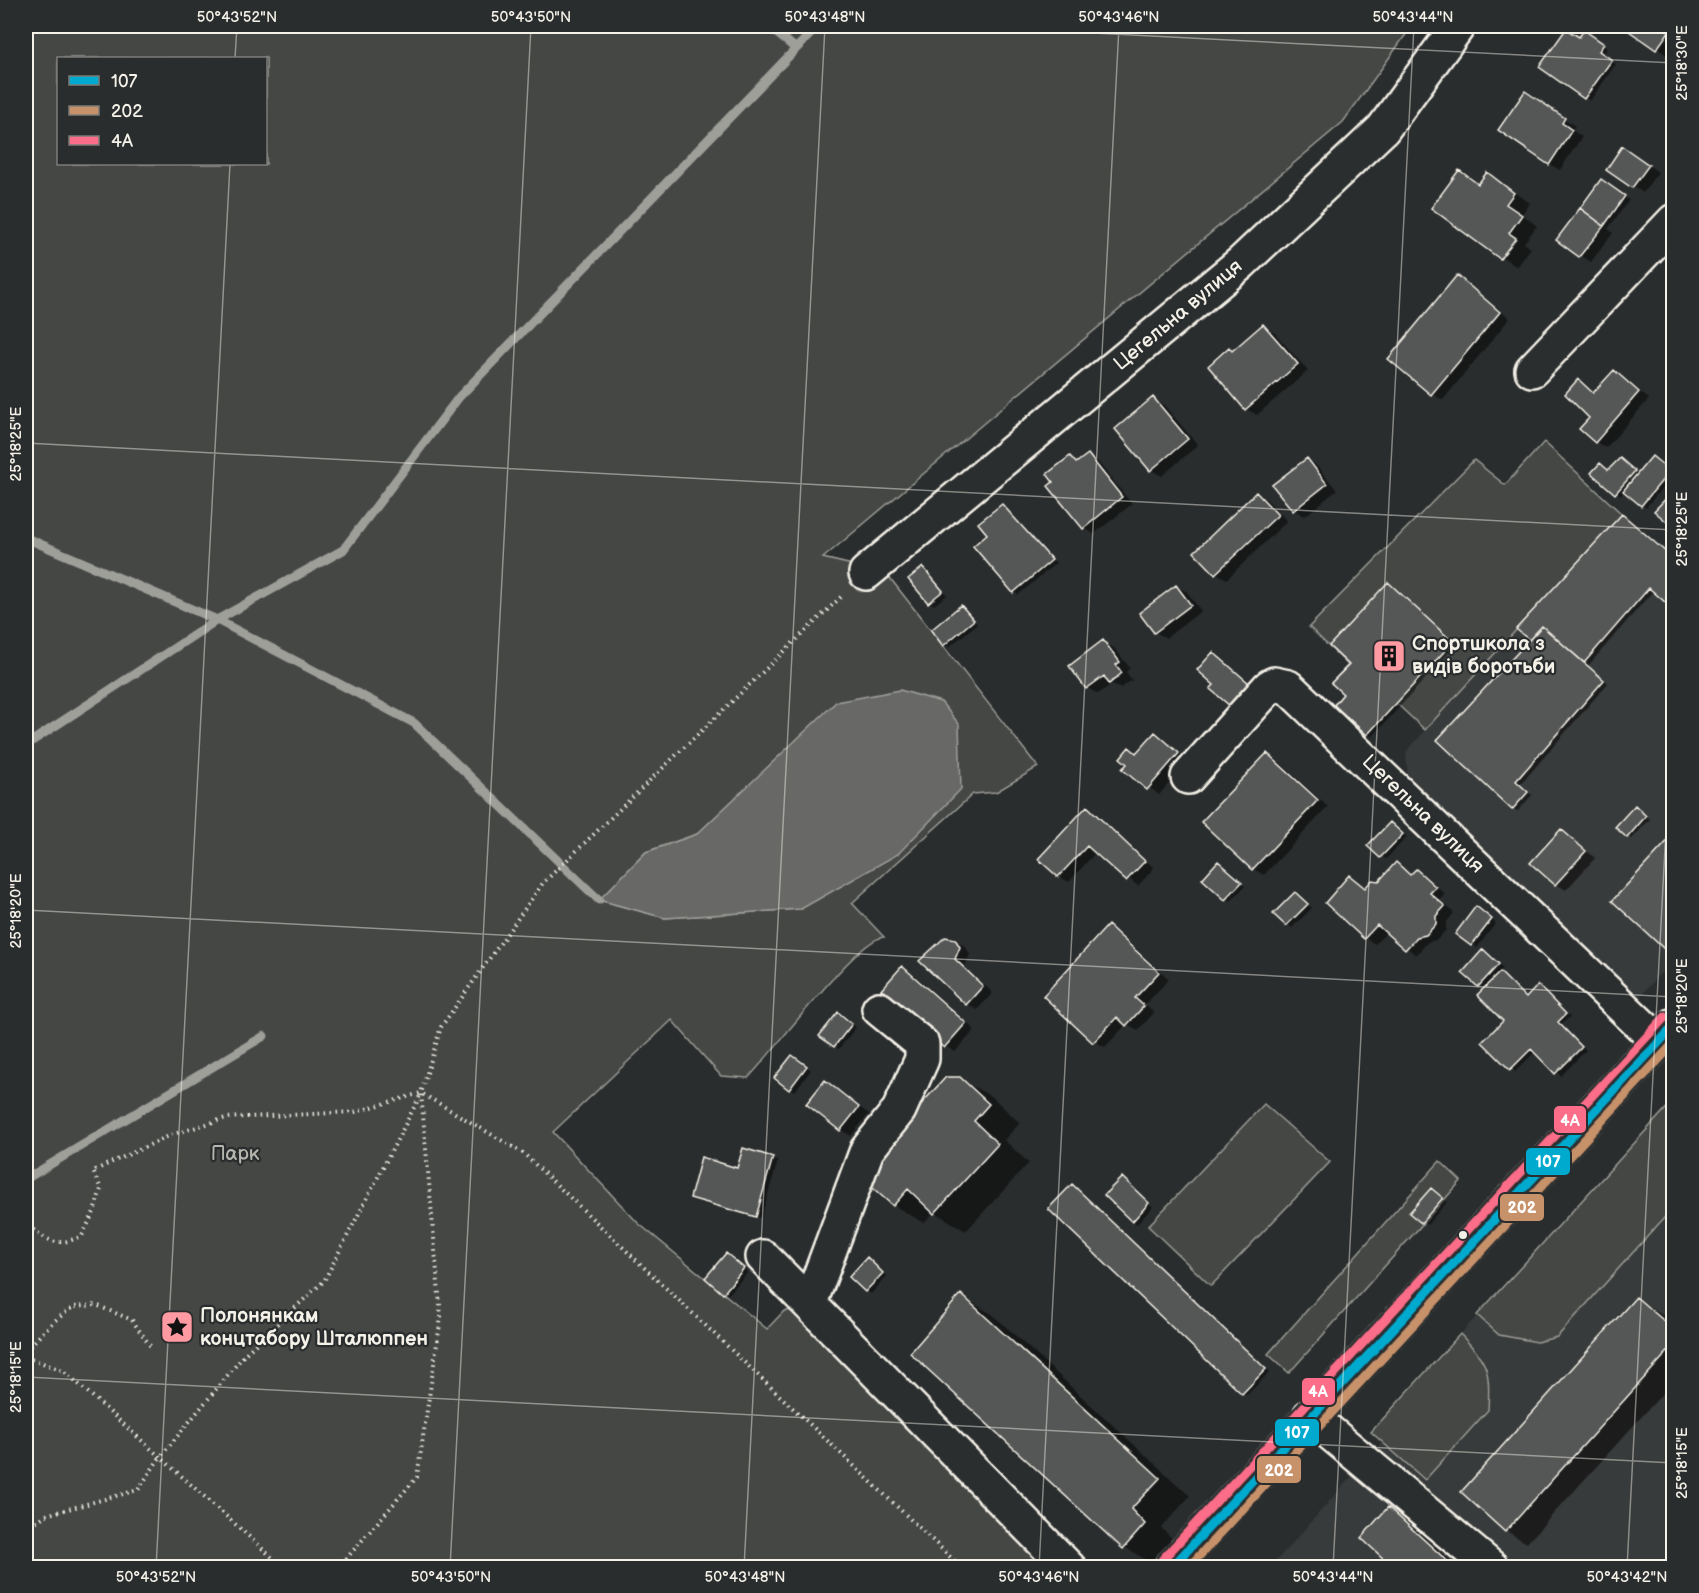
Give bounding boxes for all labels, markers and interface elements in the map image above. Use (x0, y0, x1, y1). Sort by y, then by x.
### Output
text: 50°43'52"N (197, 8, 277, 27)
text: 50°43'50"N (491, 8, 571, 27)
text: 50°43'48"N (785, 8, 865, 27)
text: 50°43'46"N (1078, 8, 1160, 27)
text: 50°43'44"N (1372, 8, 1454, 27)
text: 25°18'30"E (1673, 25, 1692, 101)
legend (57, 57, 267, 165)
text: 107 (111, 71, 138, 92)
text: 202 (111, 101, 143, 122)
text: 4А (111, 131, 133, 152)
street label: Цегельна вулиця (1109, 254, 1247, 376)
text: 25°18'25"E (7, 406, 26, 482)
text: 25°18'25"E (1673, 491, 1692, 567)
place label: Спортшкола з видів боротьби (1412, 632, 1555, 679)
building icon: Спортшкола з видів боротьби (1371, 638, 1407, 674)
street label: Цегельна вулиця (1357, 750, 1489, 878)
text: 25°18'20"E (7, 873, 26, 949)
text: 25°18'20"E (1673, 958, 1692, 1034)
line badge: 4А (1553, 1105, 1587, 1134)
text: 4А (1560, 1112, 1581, 1131)
park label: Парк (211, 1142, 260, 1166)
line badge: 107 (1525, 1147, 1571, 1176)
text: 107 (1535, 1153, 1561, 1172)
line badge: 202 (1499, 1193, 1545, 1222)
text: 202 (1508, 1199, 1537, 1218)
unlabelled marker (1457, 1229, 1469, 1241)
place label: Полонянкам концтабору Шталюппен (200, 1304, 428, 1351)
place icon: Полонянкам концтабору Шталюппен (159, 1309, 195, 1345)
text: 25°18'15"E (7, 1341, 26, 1413)
line badge: 4А (1301, 1377, 1336, 1406)
text: 4А (1308, 1383, 1329, 1402)
line badge: 107 (1274, 1418, 1320, 1447)
text: 107 (1284, 1424, 1310, 1443)
text: 25°18'15"E (1673, 1427, 1692, 1499)
line badge: 202 (1256, 1455, 1302, 1484)
text: 202 (1265, 1462, 1294, 1481)
text: 50°43'52"N (116, 1568, 196, 1587)
text: 50°43'50"N (411, 1568, 491, 1587)
text: 50°43'48"N (705, 1568, 785, 1587)
text: 50°43'46"N (998, 1568, 1080, 1587)
text: 50°43'44"N (1292, 1568, 1374, 1587)
text: 50°43'42"N (1587, 1568, 1667, 1587)

